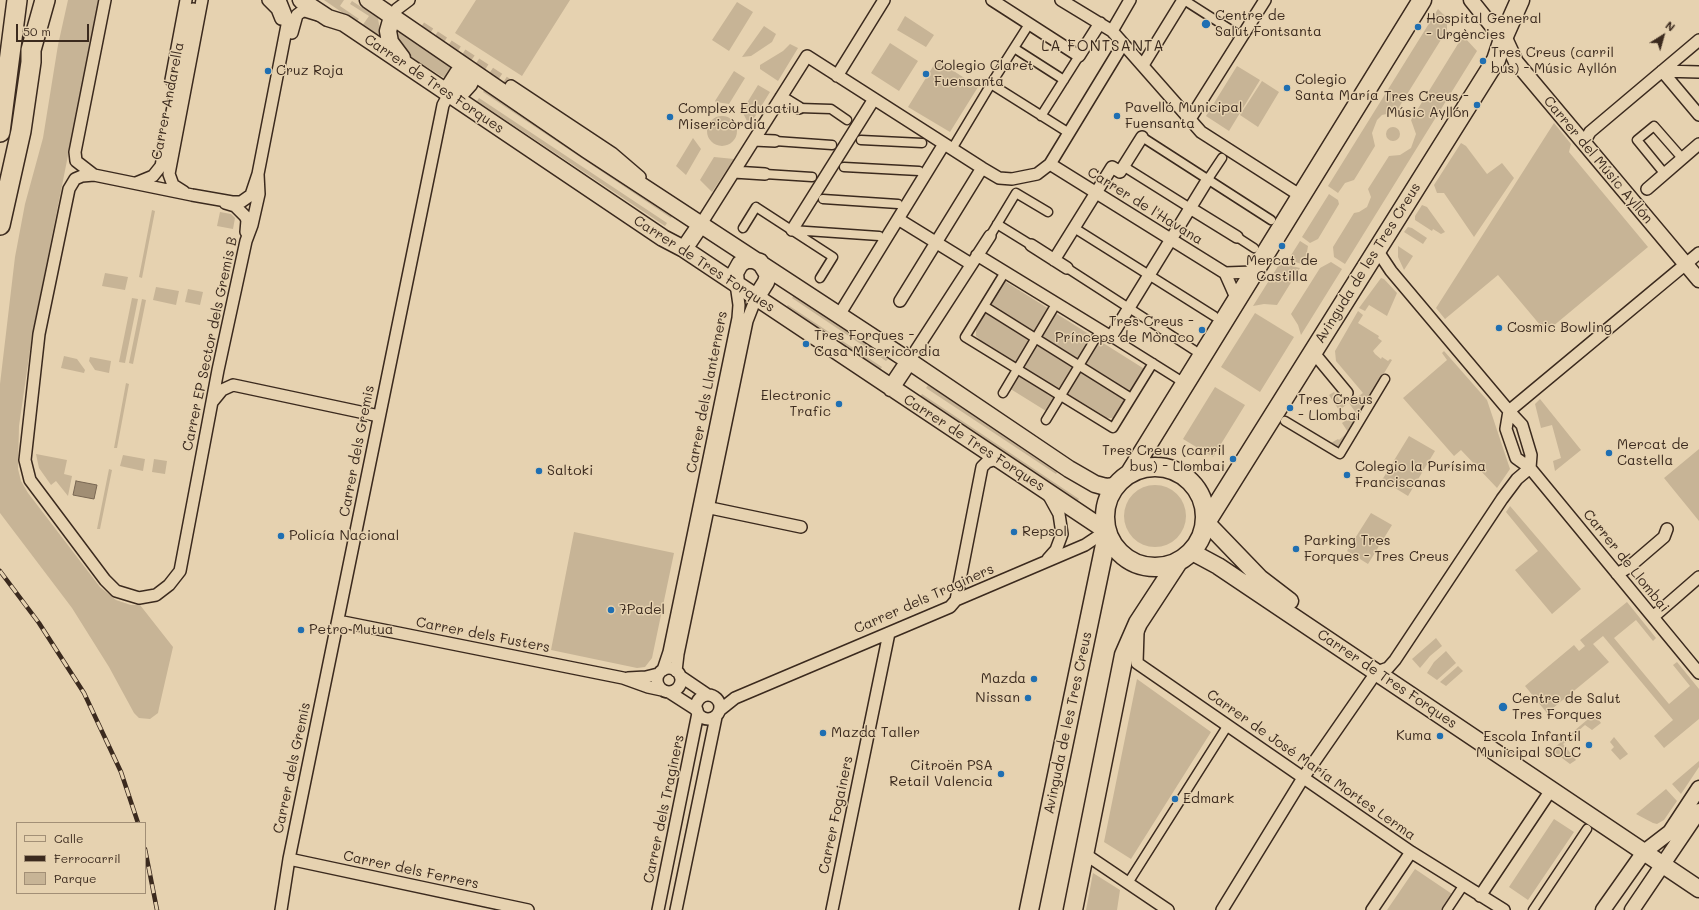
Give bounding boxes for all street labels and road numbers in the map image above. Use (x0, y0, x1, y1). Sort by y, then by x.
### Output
street label: Carrer de Tres Forques (361, 31, 507, 137)
street label: Carrer Andarella (148, 41, 188, 161)
street label: Carrer del Músic Ayllón (1540, 93, 1656, 227)
street label: Carrer de l'Havana (1084, 164, 1206, 248)
street label: Avinguda de les Tres Creus (1312, 180, 1424, 346)
street label: Carrer de Tres Forques (630, 212, 778, 316)
street label: Carrer EP Sector dels Gremis B (179, 235, 241, 453)
street label: Carrer dels Llanterners (683, 310, 731, 474)
street label: Carrer dels Gremis (336, 384, 378, 518)
street label: Carrer de Tres Forques (900, 391, 1048, 495)
street label: Carrer de Llombai (1579, 506, 1673, 616)
street label: Carrer dels Traginers (851, 561, 997, 637)
street label: Carrer dels Fusters (415, 614, 551, 656)
street label: Carrer de Tres Forques (1314, 626, 1460, 732)
street label: Avinguda de les Tres Creus (1040, 630, 1096, 816)
street label: Carrer de José María Mortes Lerma (1203, 686, 1419, 844)
street label: Carrer dels Gremis (270, 701, 314, 835)
street label: Carrer dels Traginers (640, 733, 688, 885)
street label: Carrer Fogainers (815, 754, 857, 876)
street label: Carrer dels Ferrers (342, 847, 480, 893)

